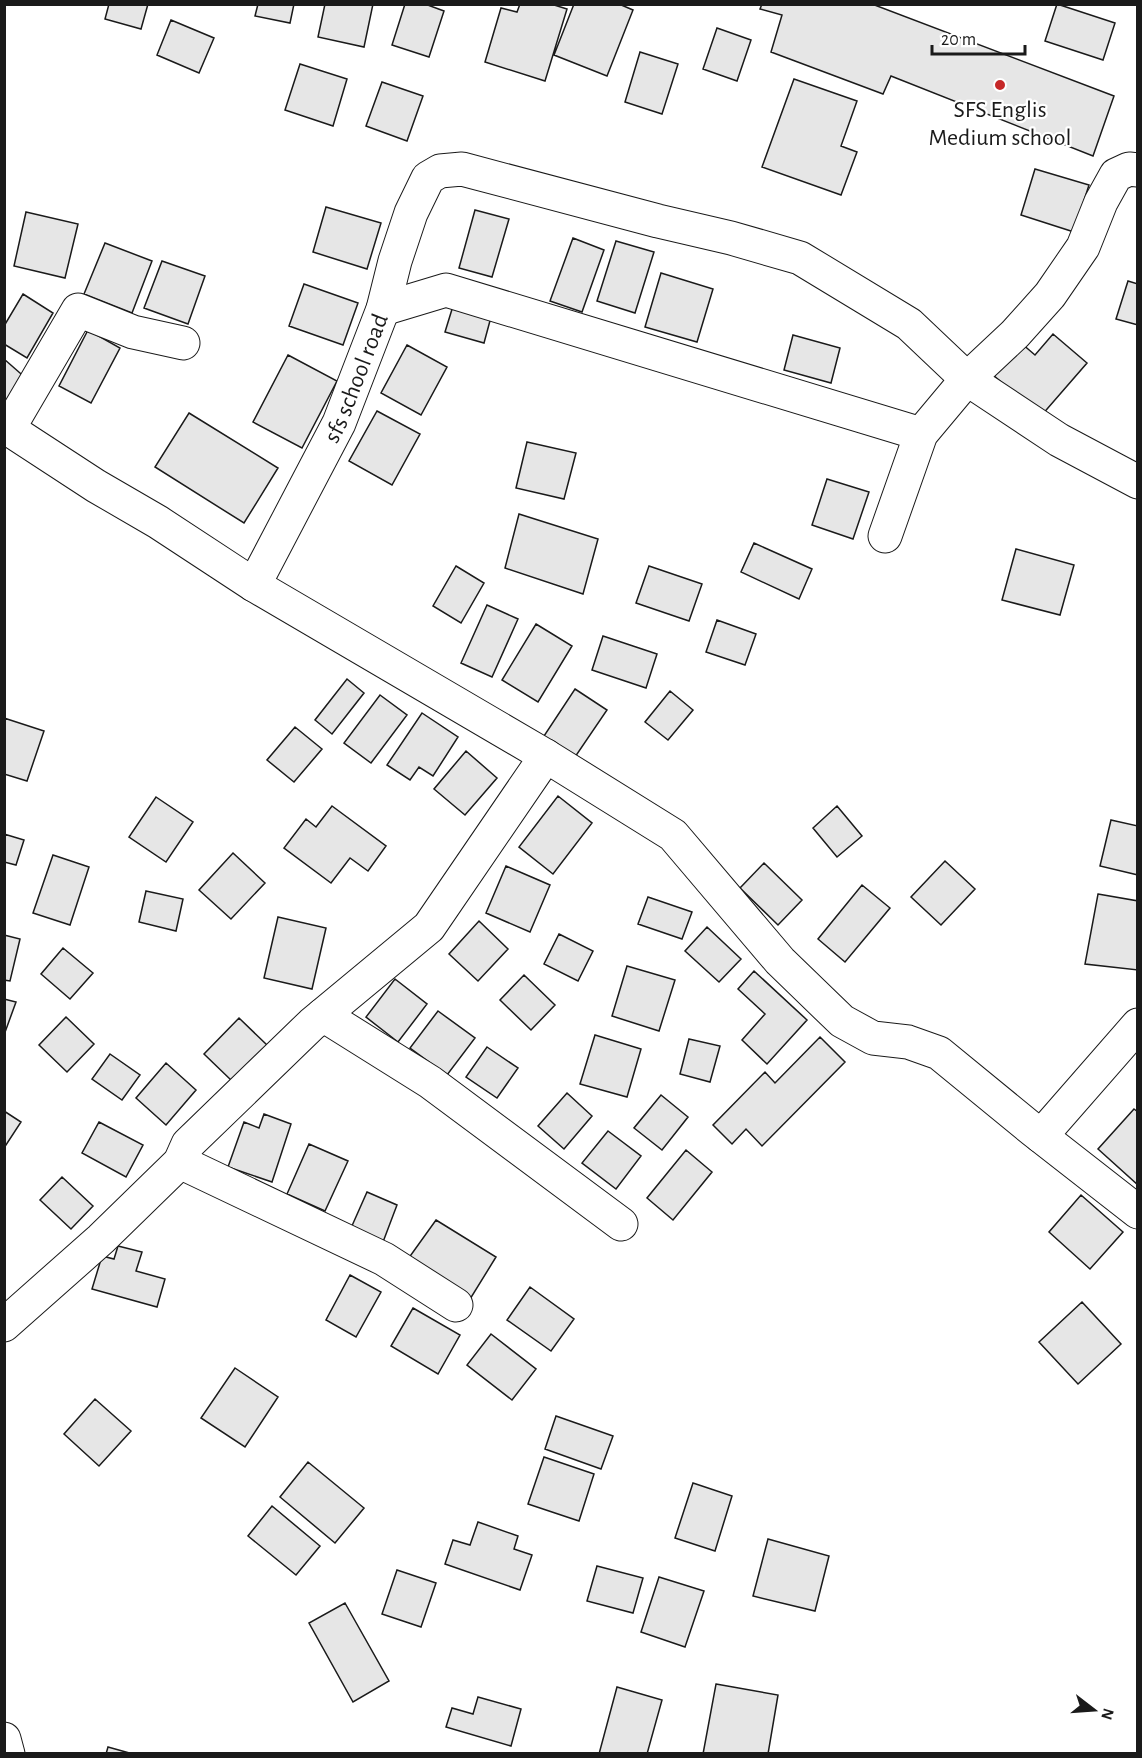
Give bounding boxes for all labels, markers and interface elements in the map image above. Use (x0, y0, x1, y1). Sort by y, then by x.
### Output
scale bar (932, 18, 1025, 56)
text: 20 m (941, 31, 976, 49)
marker: SFS Englis Medium school (993, 78, 1007, 92)
place label: SFS Englis Medium school (928, 98, 1072, 150)
street label: sfs school road (320, 311, 393, 447)
north arrow (1064, 1680, 1124, 1740)
text: N (1098, 1706, 1117, 1722)

